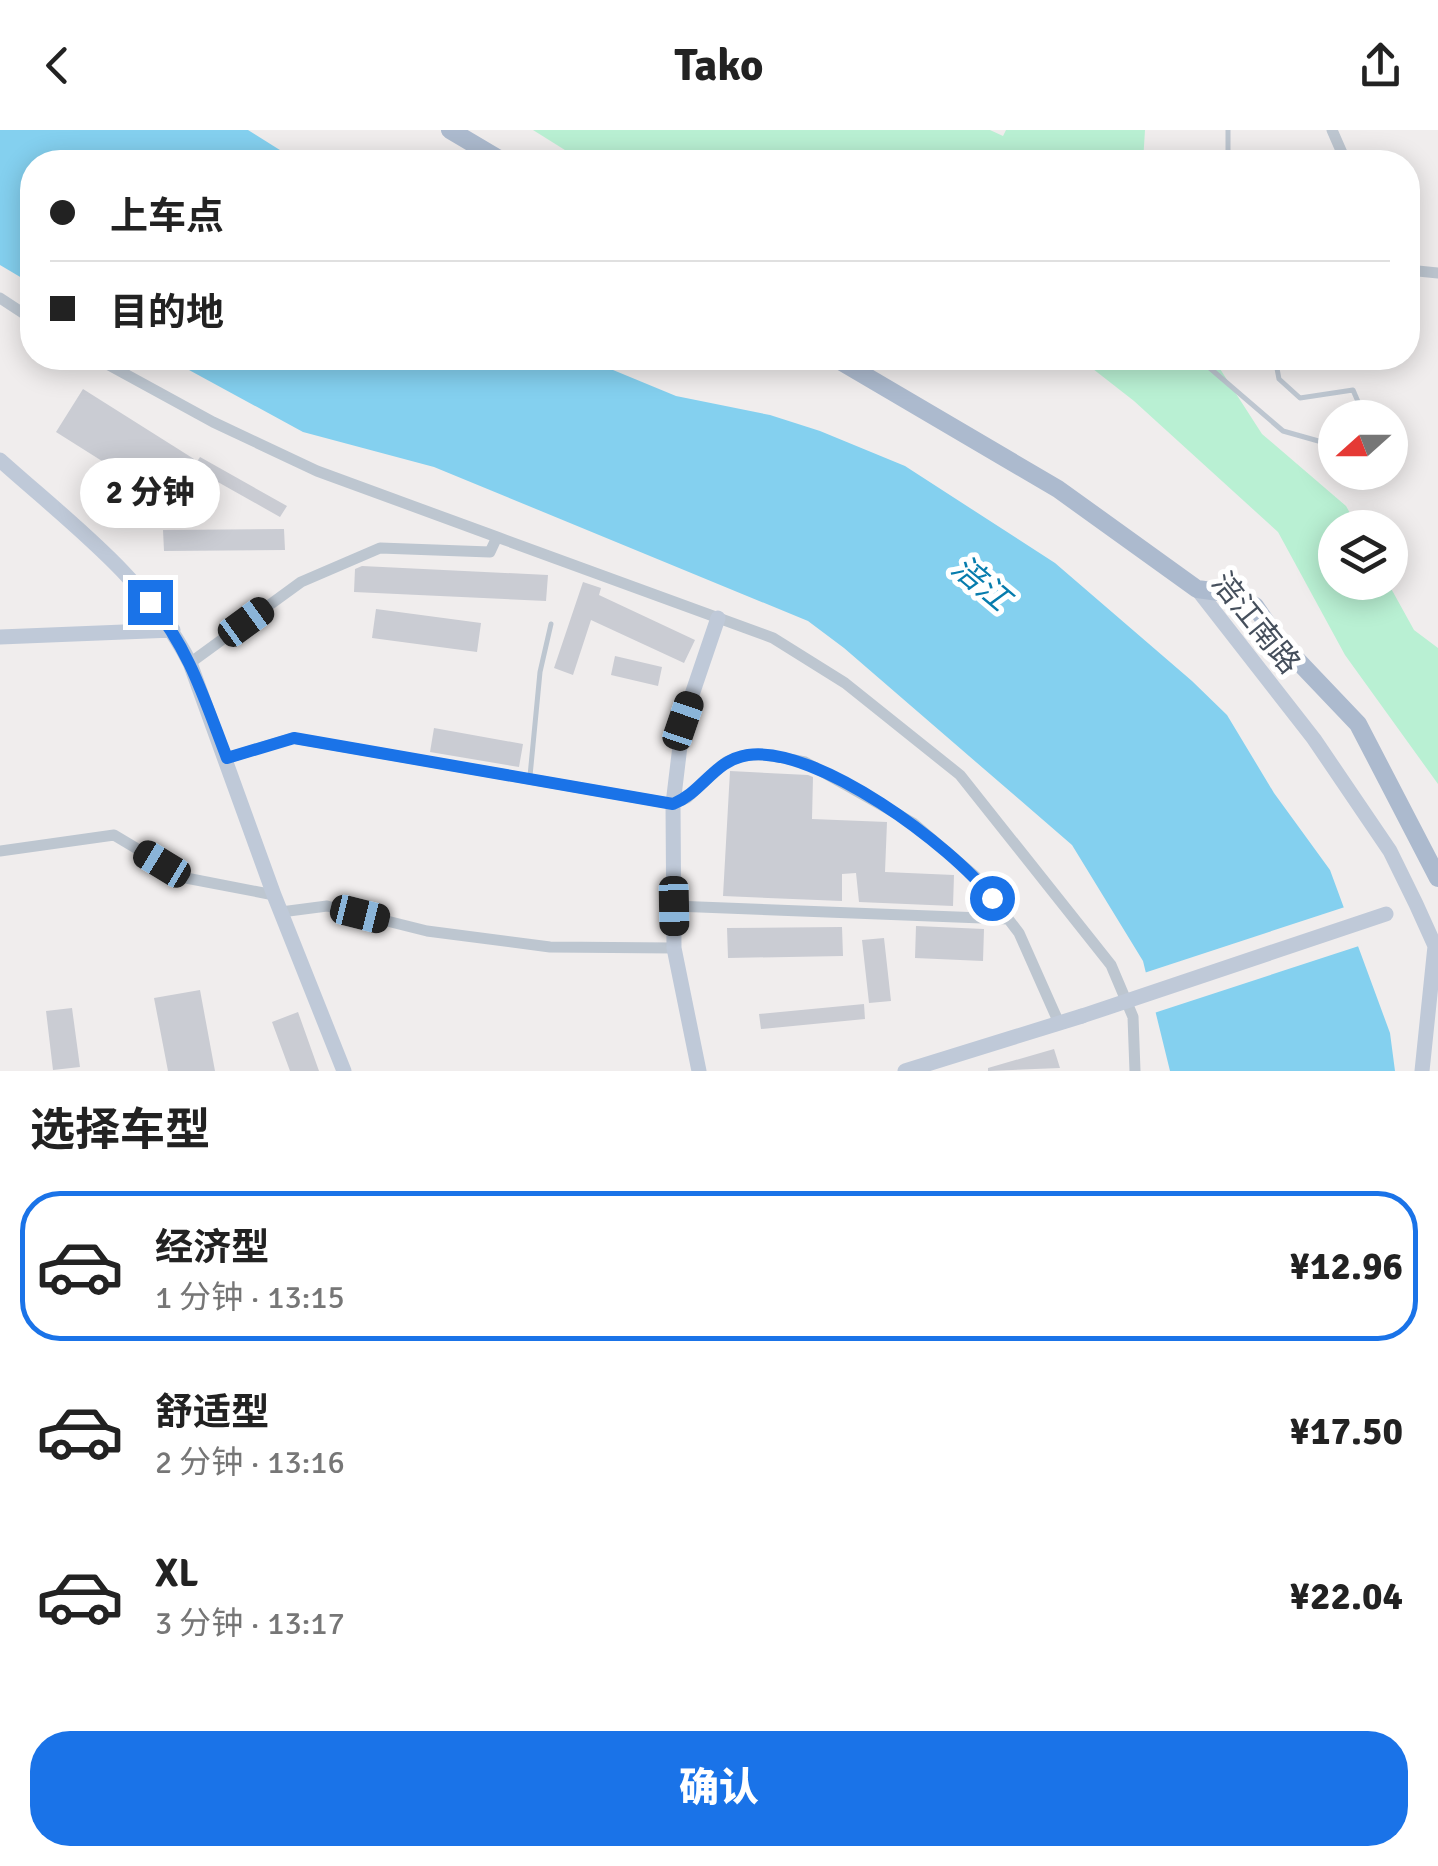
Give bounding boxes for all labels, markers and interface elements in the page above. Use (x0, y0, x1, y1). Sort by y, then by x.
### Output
icon: back (30, 38, 85, 93)
text: Tako (674, 38, 764, 93)
icon: share (1353, 38, 1408, 93)
text: 上车点 (110, 193, 224, 240)
text: 目的地 (110, 289, 224, 336)
north arrow (1318, 400, 1408, 490)
map controls (1318, 400, 1408, 600)
callout: 2 分钟 (80, 457, 220, 527)
text: 2 分钟 (106, 473, 194, 512)
button: layers (1318, 510, 1408, 600)
water label: 涪江 (944, 548, 1020, 621)
street label: 涪江南路 (1203, 565, 1308, 682)
route end (128, 580, 173, 625)
car (213, 592, 279, 652)
car (659, 688, 707, 754)
car (129, 836, 195, 892)
car (658, 876, 690, 936)
route start (970, 876, 1015, 921)
car (327, 892, 393, 936)
text: 选择车型 (30, 1103, 210, 1158)
icon: car (35, 1221, 125, 1311)
text: 经济型 (155, 1224, 269, 1271)
text: ¥12.96 (1290, 1243, 1403, 1290)
text: 1 分钟 · 13:15 (155, 1278, 345, 1317)
icon: car (35, 1386, 125, 1476)
text: 舒适型 (155, 1389, 269, 1436)
text: ¥17.50 (1290, 1408, 1403, 1455)
text: 2 分钟 · 13:16 (155, 1443, 345, 1482)
text: XL (155, 1550, 198, 1597)
icon: car (35, 1551, 125, 1641)
text: ¥22.04 (1290, 1573, 1403, 1620)
text: 3 分钟 · 13:17 (155, 1604, 345, 1643)
button: 确认 (30, 1731, 1408, 1846)

